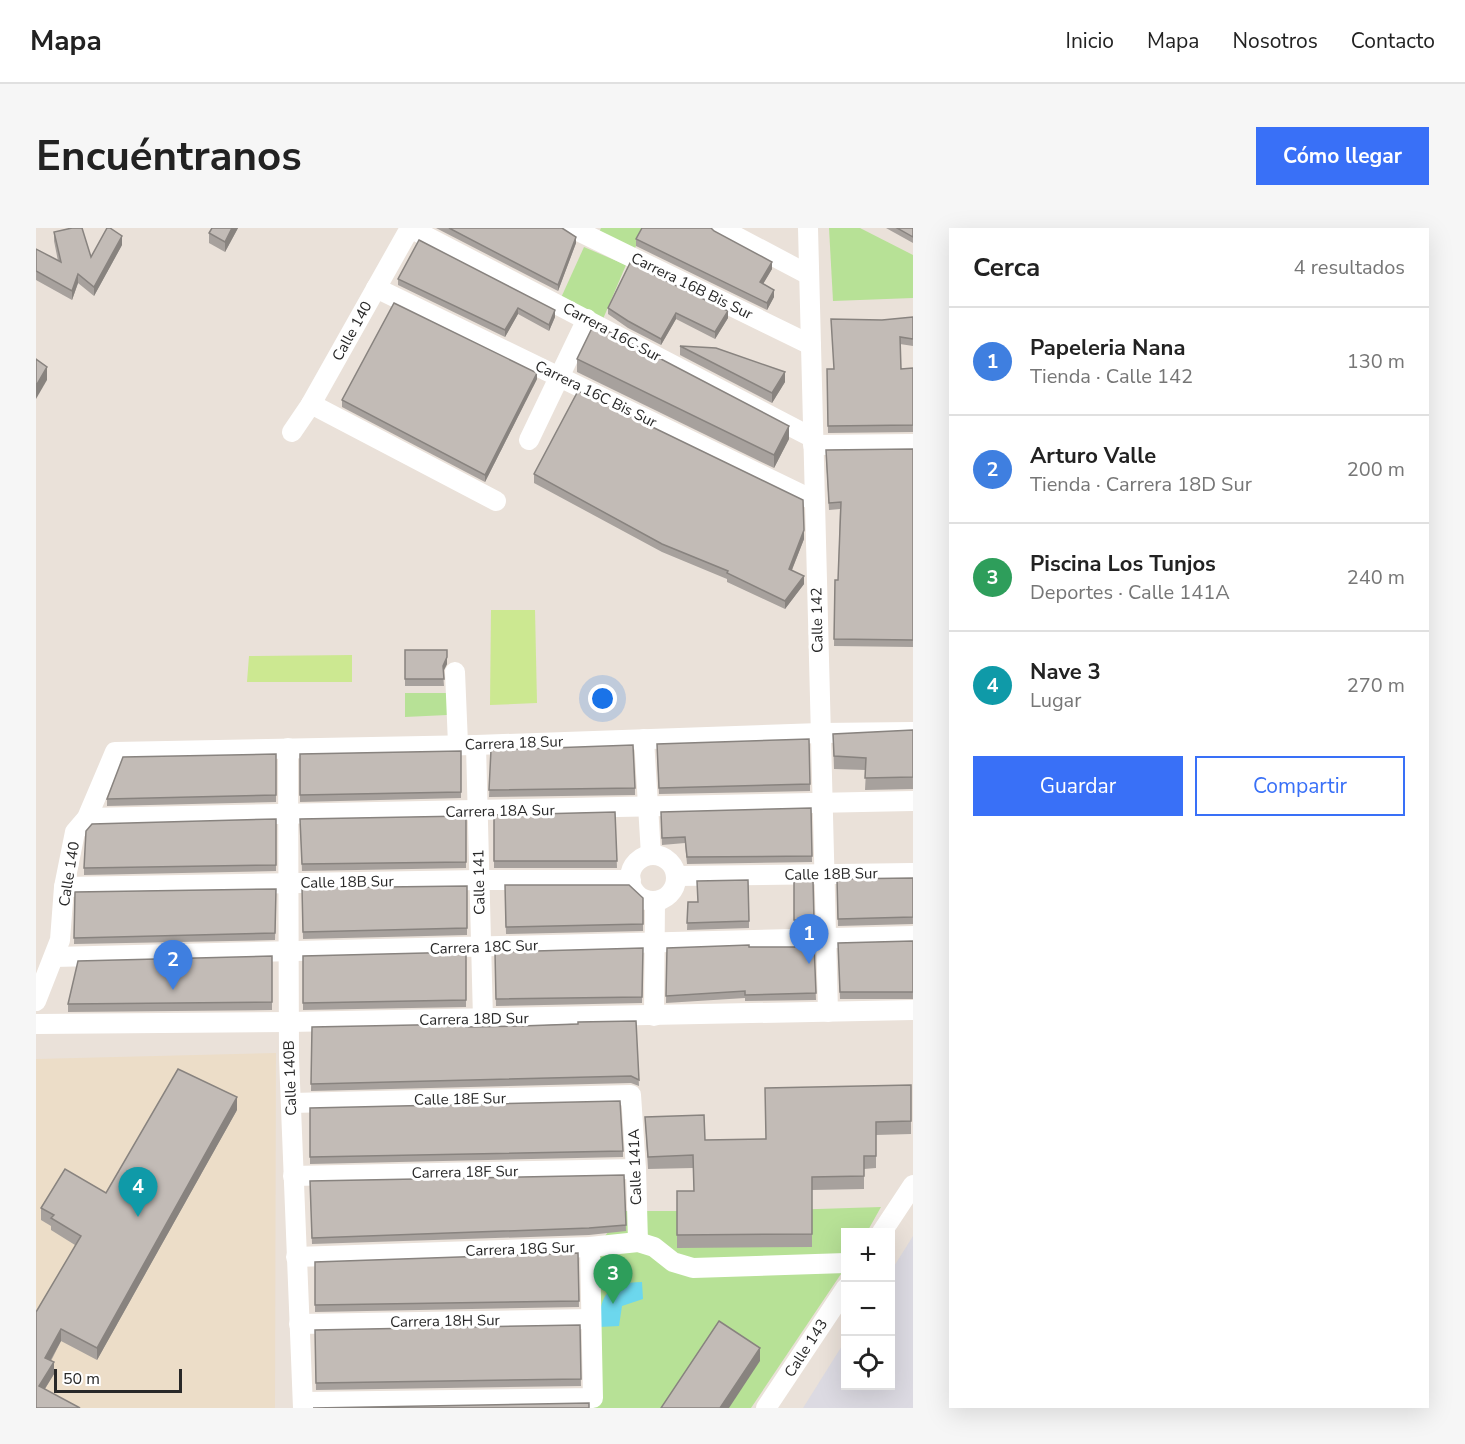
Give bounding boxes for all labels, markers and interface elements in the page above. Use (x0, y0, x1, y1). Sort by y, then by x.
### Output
text: Mapa (30, 22, 102, 60)
text: Inicio (1066, 27, 1114, 55)
text: Mapa (1147, 27, 1199, 55)
text: Nosotros (1232, 27, 1318, 55)
text: Contacto (1351, 27, 1435, 55)
button: Cómo llegar (1256, 127, 1429, 185)
text: Encuéntranos (36, 128, 302, 185)
street label: Carrera 16B Bis Sur (628, 248, 757, 324)
text: Cerca (973, 250, 1040, 285)
text: 4 resultados (1294, 254, 1405, 281)
street label: Calle 140 (327, 298, 377, 364)
street label: Carrera 16C Sur (559, 298, 665, 367)
text: Papeleria Nana (1030, 333, 1185, 363)
text: 1 (987, 348, 999, 375)
text: 130 m (1347, 348, 1405, 375)
street label: Carrera 16C Bis Sur (532, 356, 661, 432)
text: Tienda · Calle 142 (1030, 363, 1193, 390)
text: Arturo Valle (1030, 441, 1156, 471)
text: 2 (987, 456, 999, 483)
text: 200 m (1347, 456, 1405, 483)
text: Tienda · Carrera 18D Sur (1030, 471, 1252, 498)
text: Piscina Los Tunjos (1030, 549, 1216, 579)
text: 3 (987, 564, 999, 591)
text: 240 m (1347, 564, 1405, 591)
text: Deportes · Calle 141A (1030, 579, 1230, 606)
street label: Calle 142 (806, 587, 828, 653)
text: Nave 3 (1030, 657, 1101, 687)
text: 4 (987, 672, 999, 699)
text: 270 m (1347, 672, 1405, 699)
your location (588, 684, 617, 713)
text: Lugar (1030, 687, 1081, 714)
street label: Carrera 18 Sur (464, 731, 564, 755)
button: Guardar (973, 756, 1183, 816)
button: Compartir (1195, 756, 1405, 816)
street label: Carrera 18A Sur (445, 800, 555, 822)
street label: Calle 140 (54, 840, 84, 908)
street label: Calle 141 (468, 849, 490, 915)
street label: Calle 18B Sur (784, 863, 879, 885)
street label: Calle 18B Sur (300, 871, 395, 893)
pin: 1 (790, 914, 828, 964)
street label: Carrera 18C Sur (429, 935, 539, 959)
pin: 2 (154, 940, 192, 990)
street label: Carrera 18D Sur (419, 1008, 530, 1030)
street label: Calle 140B (279, 1040, 301, 1116)
street label: Calle 18E Sur (414, 1088, 507, 1110)
street label: Calle 141A (624, 1128, 646, 1206)
street label: Carrera 18F Sur (412, 1161, 519, 1183)
pin: 4 (118, 1168, 158, 1217)
map controls (841, 1228, 895, 1390)
button: + (841, 1228, 895, 1282)
street label: Carrera 18G Sur (465, 1237, 576, 1261)
pin: 3 (594, 1254, 632, 1304)
button: − (841, 1282, 895, 1336)
street label: Carrera 18H Sur (390, 1310, 501, 1332)
street label: Calle 143 (780, 1315, 832, 1381)
button: locate (841, 1336, 895, 1390)
scale bar (54, 1366, 182, 1394)
text: 50 m (63, 1368, 100, 1390)

